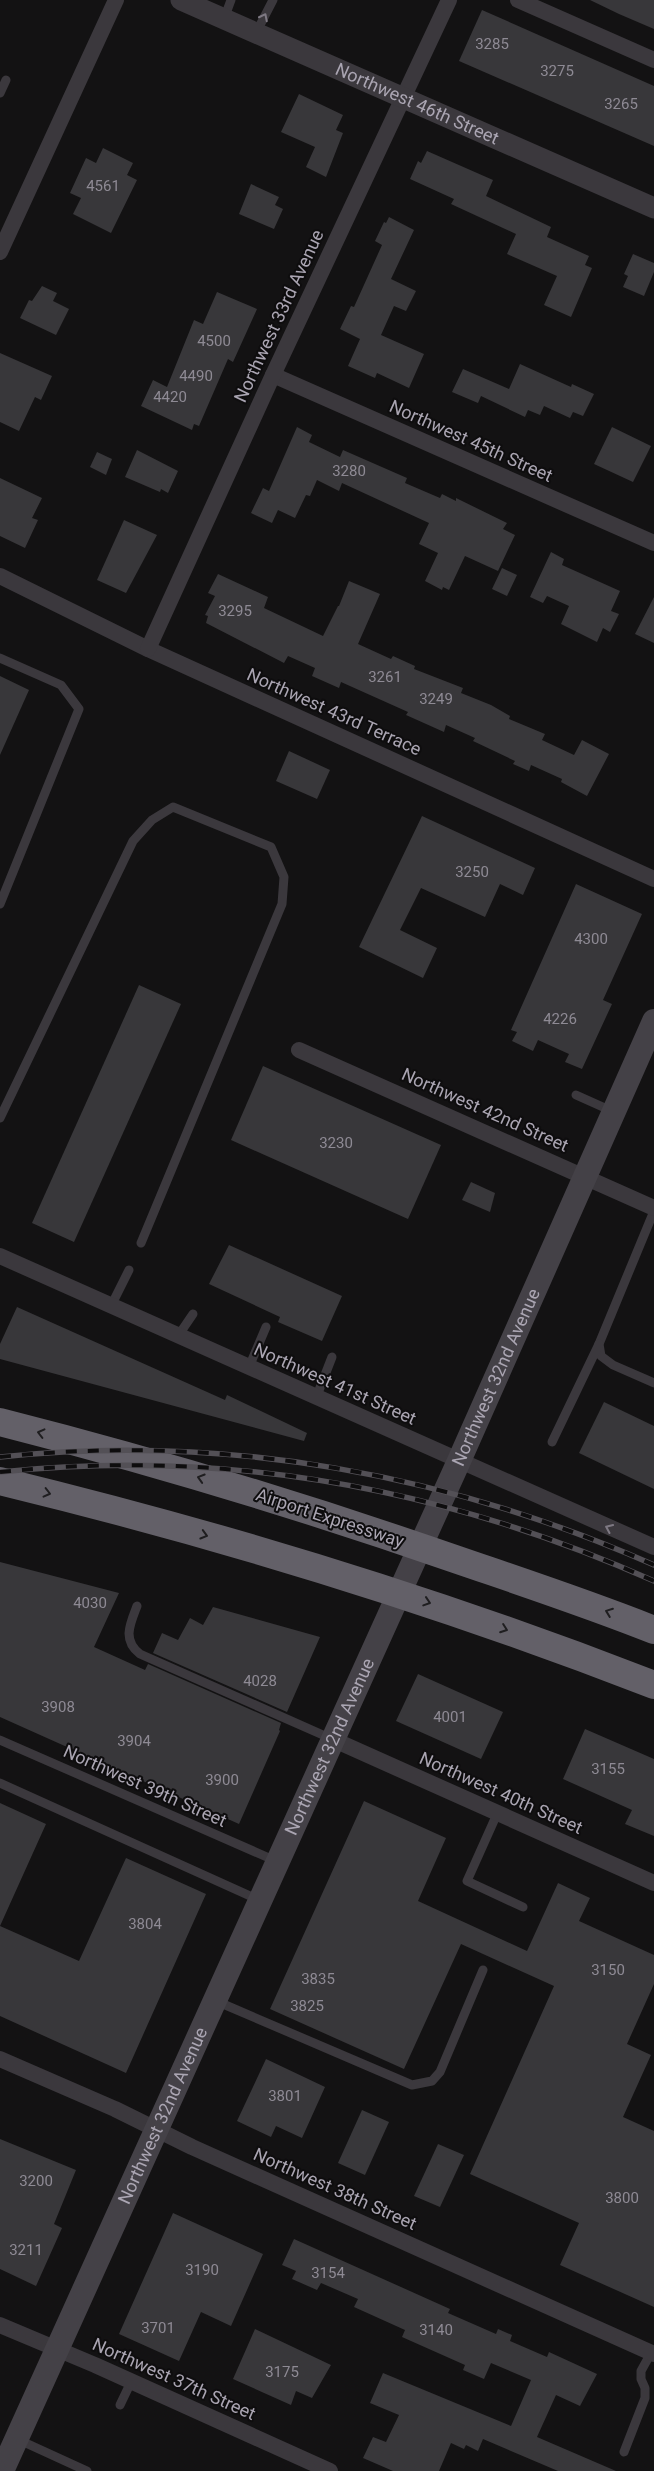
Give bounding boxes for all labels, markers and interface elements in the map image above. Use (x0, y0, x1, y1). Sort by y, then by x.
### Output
one-way arrow (258, 13, 268, 22)
house number: 3285 (475, 35, 509, 53)
street label: Northwest 46th Street (332, 58, 502, 149)
house number: 3275 (540, 62, 574, 80)
house number: 3265 (604, 95, 638, 113)
house number: 4561 (86, 177, 120, 195)
street label: Northwest 33rd Avenue (229, 226, 328, 405)
house number: 4500 (197, 332, 231, 350)
house number: 4490 (179, 367, 213, 385)
house number: 4420 (153, 388, 187, 406)
street label: Northwest 45th Street (386, 395, 556, 486)
house number: 3280 (332, 462, 366, 480)
house number: 3295 (218, 602, 252, 620)
street label: Northwest 43rd Terrace (244, 664, 425, 759)
house number: 3261 (368, 668, 402, 686)
house number: 3249 (419, 690, 453, 708)
house number: 3250 (455, 863, 489, 881)
house number: 4300 (574, 930, 608, 948)
house number: 4226 (543, 1010, 577, 1028)
street label: Northwest 42nd Street (399, 1063, 572, 1156)
house number: 3230 (319, 1134, 353, 1152)
street label: Northwest 32nd Avenue (447, 1285, 544, 1469)
street label: Northwest 41st Street (251, 1338, 420, 1429)
one-way arrow (36, 1428, 45, 1439)
one-way arrow (197, 1473, 206, 1483)
street label: Airport Expressway (253, 1484, 407, 1552)
one-way arrow (43, 1487, 52, 1498)
one-way arrow (605, 1523, 614, 1534)
one-way arrow (200, 1529, 209, 1540)
house number: 4030 (73, 1594, 107, 1612)
one-way arrow (422, 1597, 430, 1607)
one-way arrow (605, 1608, 614, 1618)
one-way arrow (499, 1623, 508, 1633)
street label: Northwest 32nd Avenue (280, 1655, 378, 1838)
house number: 4028 (243, 1672, 277, 1690)
house number: 3908 (41, 1698, 75, 1716)
house number: 4001 (433, 1708, 467, 1726)
house number: 3904 (117, 1732, 151, 1750)
street label: Northwest 39th Street (60, 1740, 230, 1831)
street label: Northwest 40th Street (416, 1747, 586, 1838)
house number: 3155 (591, 1760, 625, 1778)
house number: 3900 (205, 1771, 239, 1789)
house number: 3804 (128, 1915, 162, 1933)
house number: 3150 (591, 1961, 625, 1979)
house number: 3835 (301, 1970, 335, 1988)
house number: 3825 (290, 1997, 324, 2015)
street label: Northwest 32nd Avenue (113, 2024, 211, 2207)
house number: 3801 (268, 2087, 302, 2105)
street label: Northwest 38th Street (250, 2143, 420, 2234)
house number: 3200 (19, 2172, 53, 2190)
house number: 3800 (605, 2189, 639, 2207)
house number: 3211 (9, 2241, 43, 2259)
house number: 3190 (185, 2261, 219, 2279)
house number: 3154 (311, 2264, 345, 2282)
house number: 3701 (141, 2319, 175, 2337)
house number: 3140 (419, 2321, 453, 2339)
street label: Northwest 37th Street (89, 2333, 259, 2424)
house number: 3175 (265, 2363, 299, 2381)

